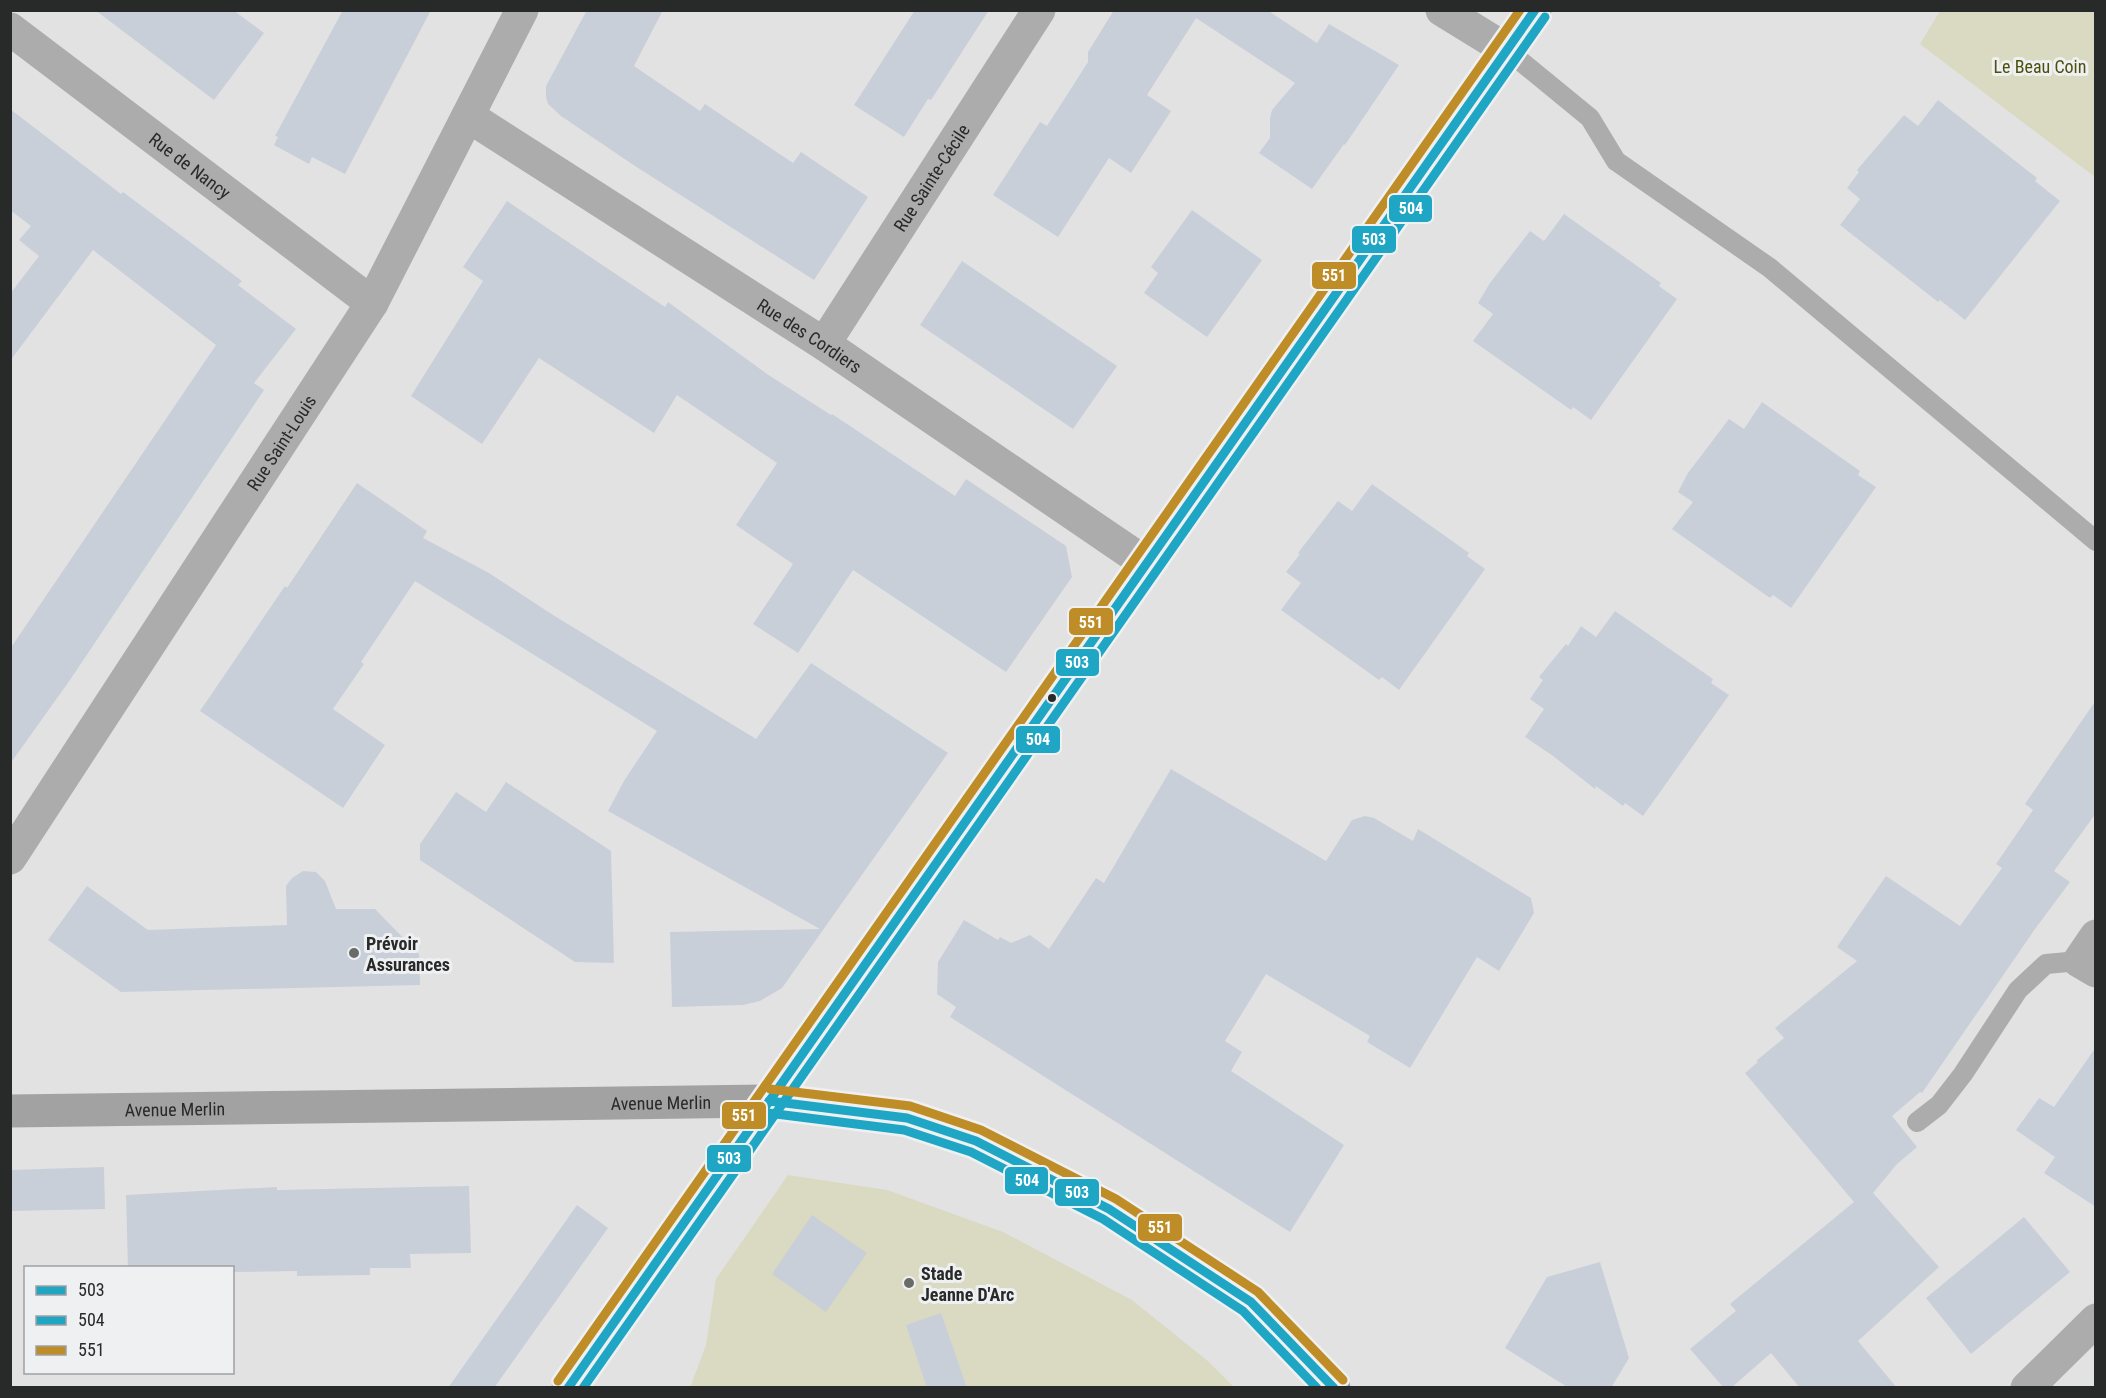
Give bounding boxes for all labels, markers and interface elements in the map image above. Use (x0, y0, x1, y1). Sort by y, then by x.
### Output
park label: Le Beau Coin (1994, 56, 2086, 77)
street label: Rue Sainte-Cécile (889, 120, 973, 235)
street label: Rue de Nancy (145, 128, 235, 203)
line badge: 504 (1388, 194, 1433, 223)
text: 504 (1399, 199, 1423, 218)
line badge: 503 (1351, 225, 1397, 254)
text: 503 (1362, 230, 1386, 249)
line badge: 551 (1311, 261, 1357, 290)
text: 551 (1322, 266, 1346, 285)
street label: Rue des Cordiers (754, 294, 866, 377)
street label: Rue Saint-Louis (242, 391, 320, 494)
line badge: 551 (1068, 607, 1114, 636)
text: 551 (1079, 613, 1103, 632)
line badge: 503 (1055, 648, 1100, 677)
text: 503 (1065, 653, 1089, 672)
unlabelled marker (1046, 692, 1058, 704)
line badge: 504 (1015, 725, 1061, 754)
text: 504 (1026, 730, 1050, 749)
place label: Prévoir Assurances (366, 933, 450, 975)
marker: Prévoir Assurances (347, 946, 361, 960)
street label: Avenue Merlin (611, 1091, 711, 1114)
street label: Avenue Merlin (125, 1098, 225, 1120)
line badge: 551 (721, 1101, 767, 1130)
text: 551 (732, 1106, 756, 1125)
line badge: 503 (706, 1144, 752, 1173)
text: 503 (717, 1149, 741, 1168)
line badge: 504 (1004, 1166, 1049, 1195)
text: 504 (1015, 1171, 1039, 1190)
line badge: 503 (1054, 1178, 1100, 1207)
text: 503 (1065, 1183, 1089, 1202)
line badge: 551 (1137, 1213, 1183, 1242)
text: 551 (1148, 1218, 1172, 1237)
place label: Stade Jeanne D'Arc (921, 1263, 1014, 1305)
legend (24, 1266, 234, 1374)
marker: Stade Jeanne D'Arc (902, 1276, 916, 1290)
text: 503 (78, 1279, 105, 1300)
text: 504 (78, 1309, 105, 1330)
text: 551 (78, 1339, 105, 1360)

